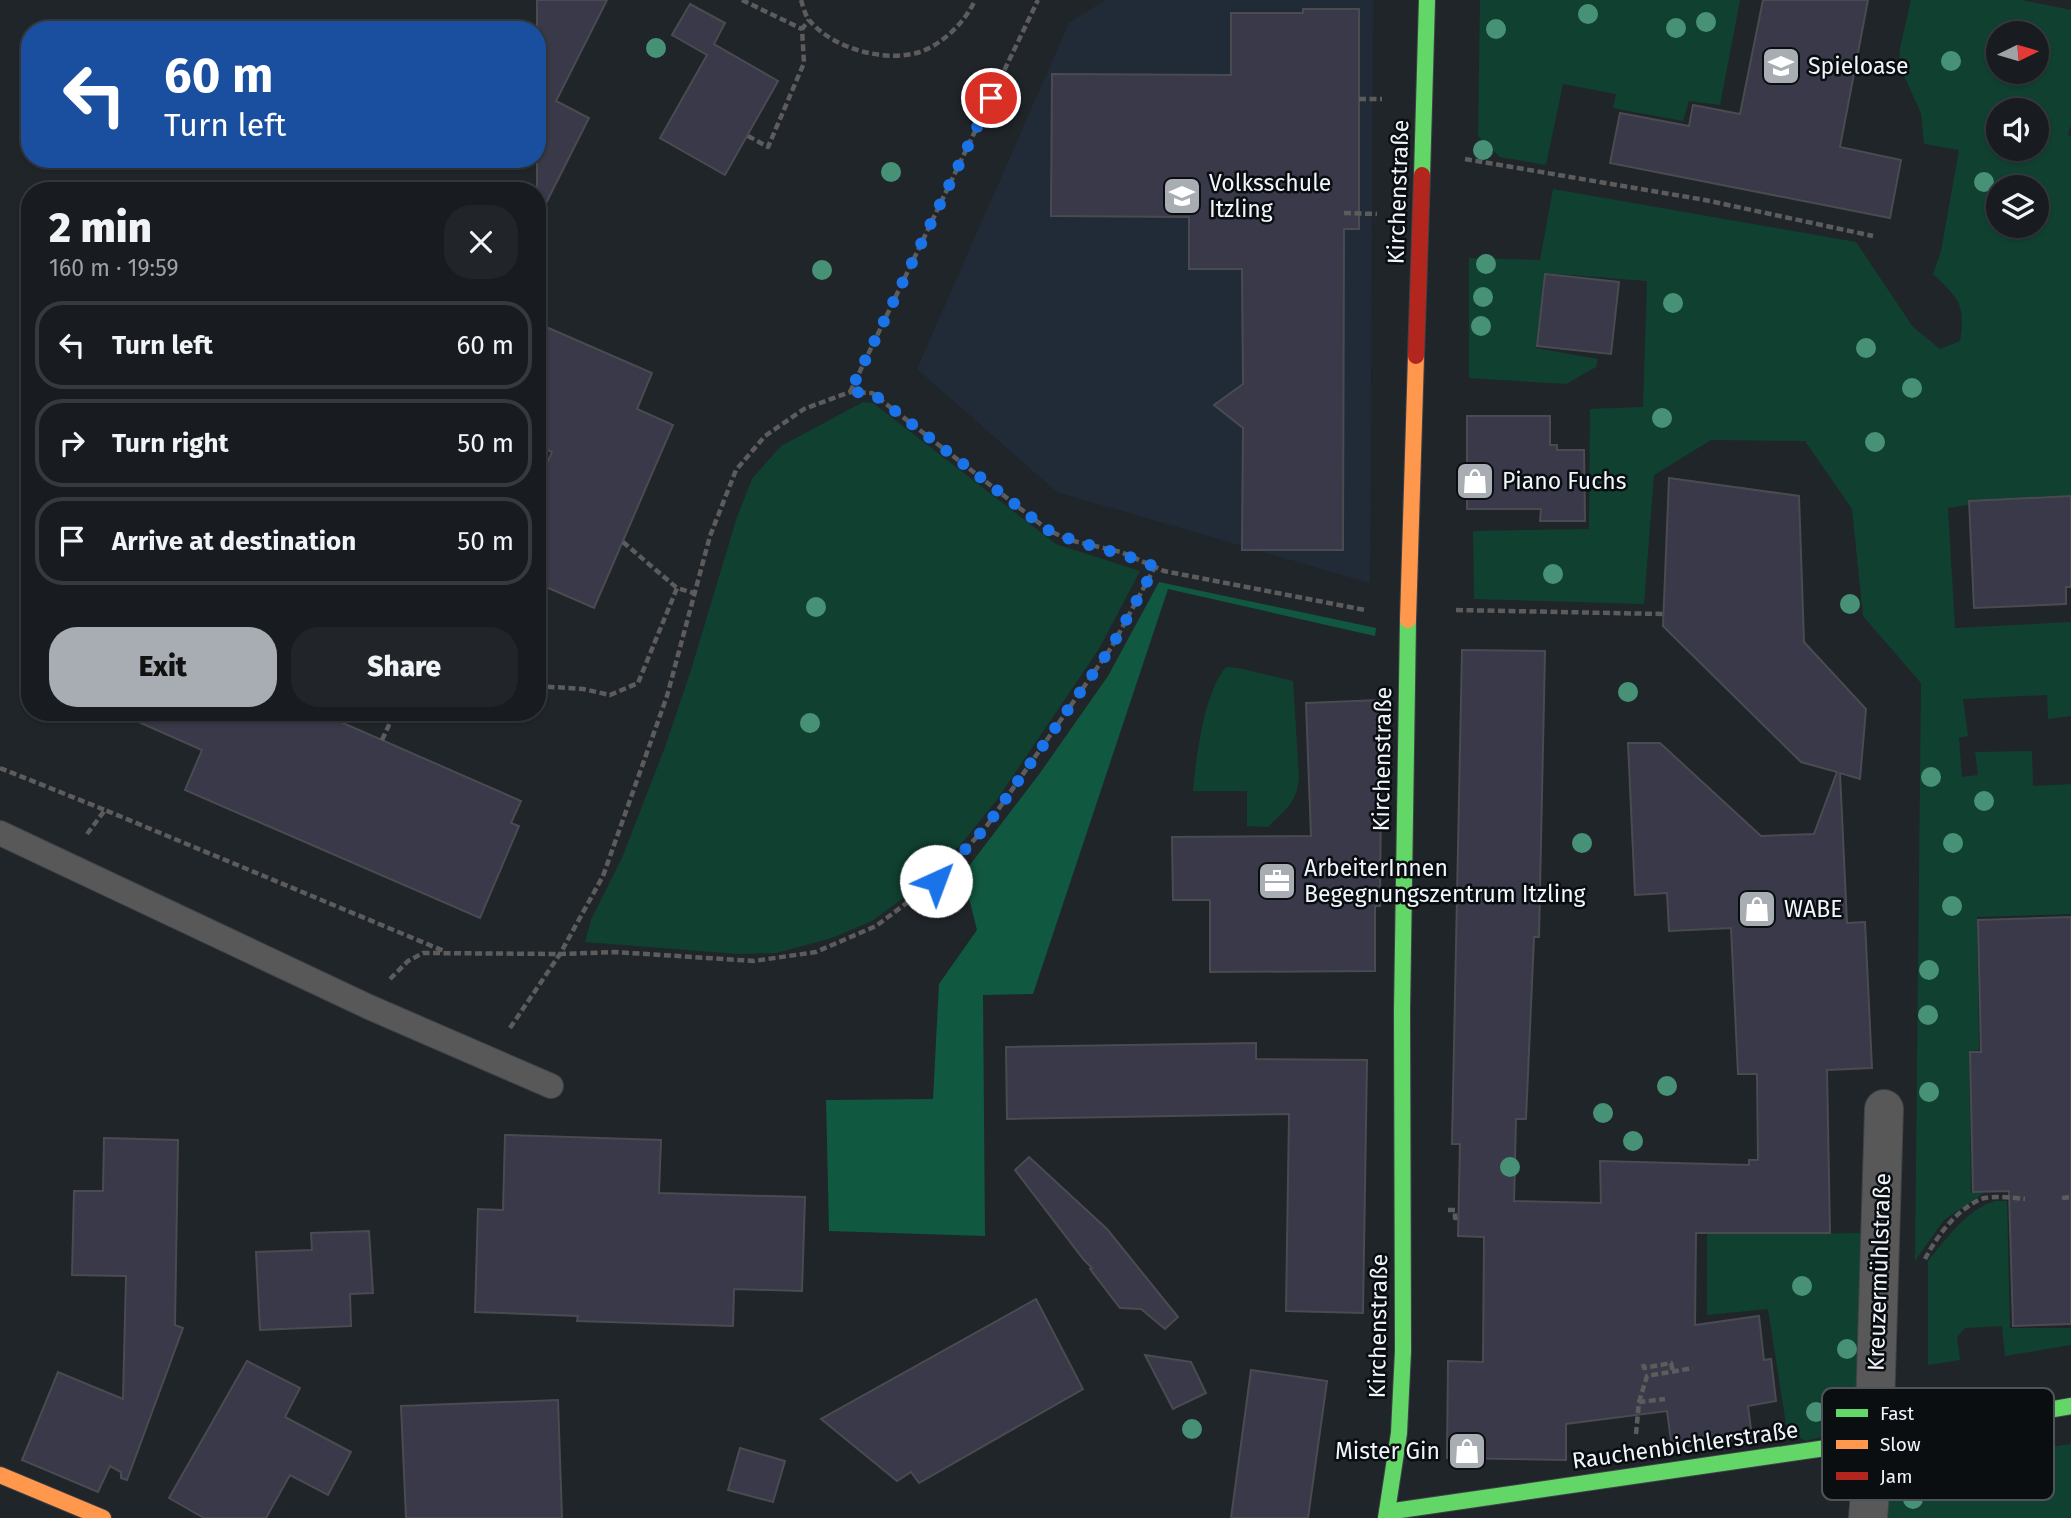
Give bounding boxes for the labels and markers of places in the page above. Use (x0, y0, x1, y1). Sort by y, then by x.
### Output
school or university icon: Spieloase (1760, 45, 1802, 87)
place label: Spieloase (1808, 52, 1909, 80)
pin (961, 68, 1021, 128)
place label: Volksschule Itzling (1209, 169, 1331, 223)
school or university icon: Volksschule Itzling (1161, 175, 1203, 217)
shop icon: Piano Fuchs (1454, 460, 1496, 502)
place label: Piano Fuchs (1502, 467, 1626, 495)
place label: ArbeiterInnen Begegnungszentrum Itzling (1304, 854, 1586, 908)
office icon: ArbeiterInnen Begegnungszentrum Itzling (1256, 860, 1298, 902)
shop icon: WABE (1736, 888, 1778, 930)
place label: WABE (1784, 895, 1842, 923)
shop icon: Mister Gin (1446, 1430, 1488, 1472)
place label: Mister Gin (1335, 1437, 1440, 1465)

